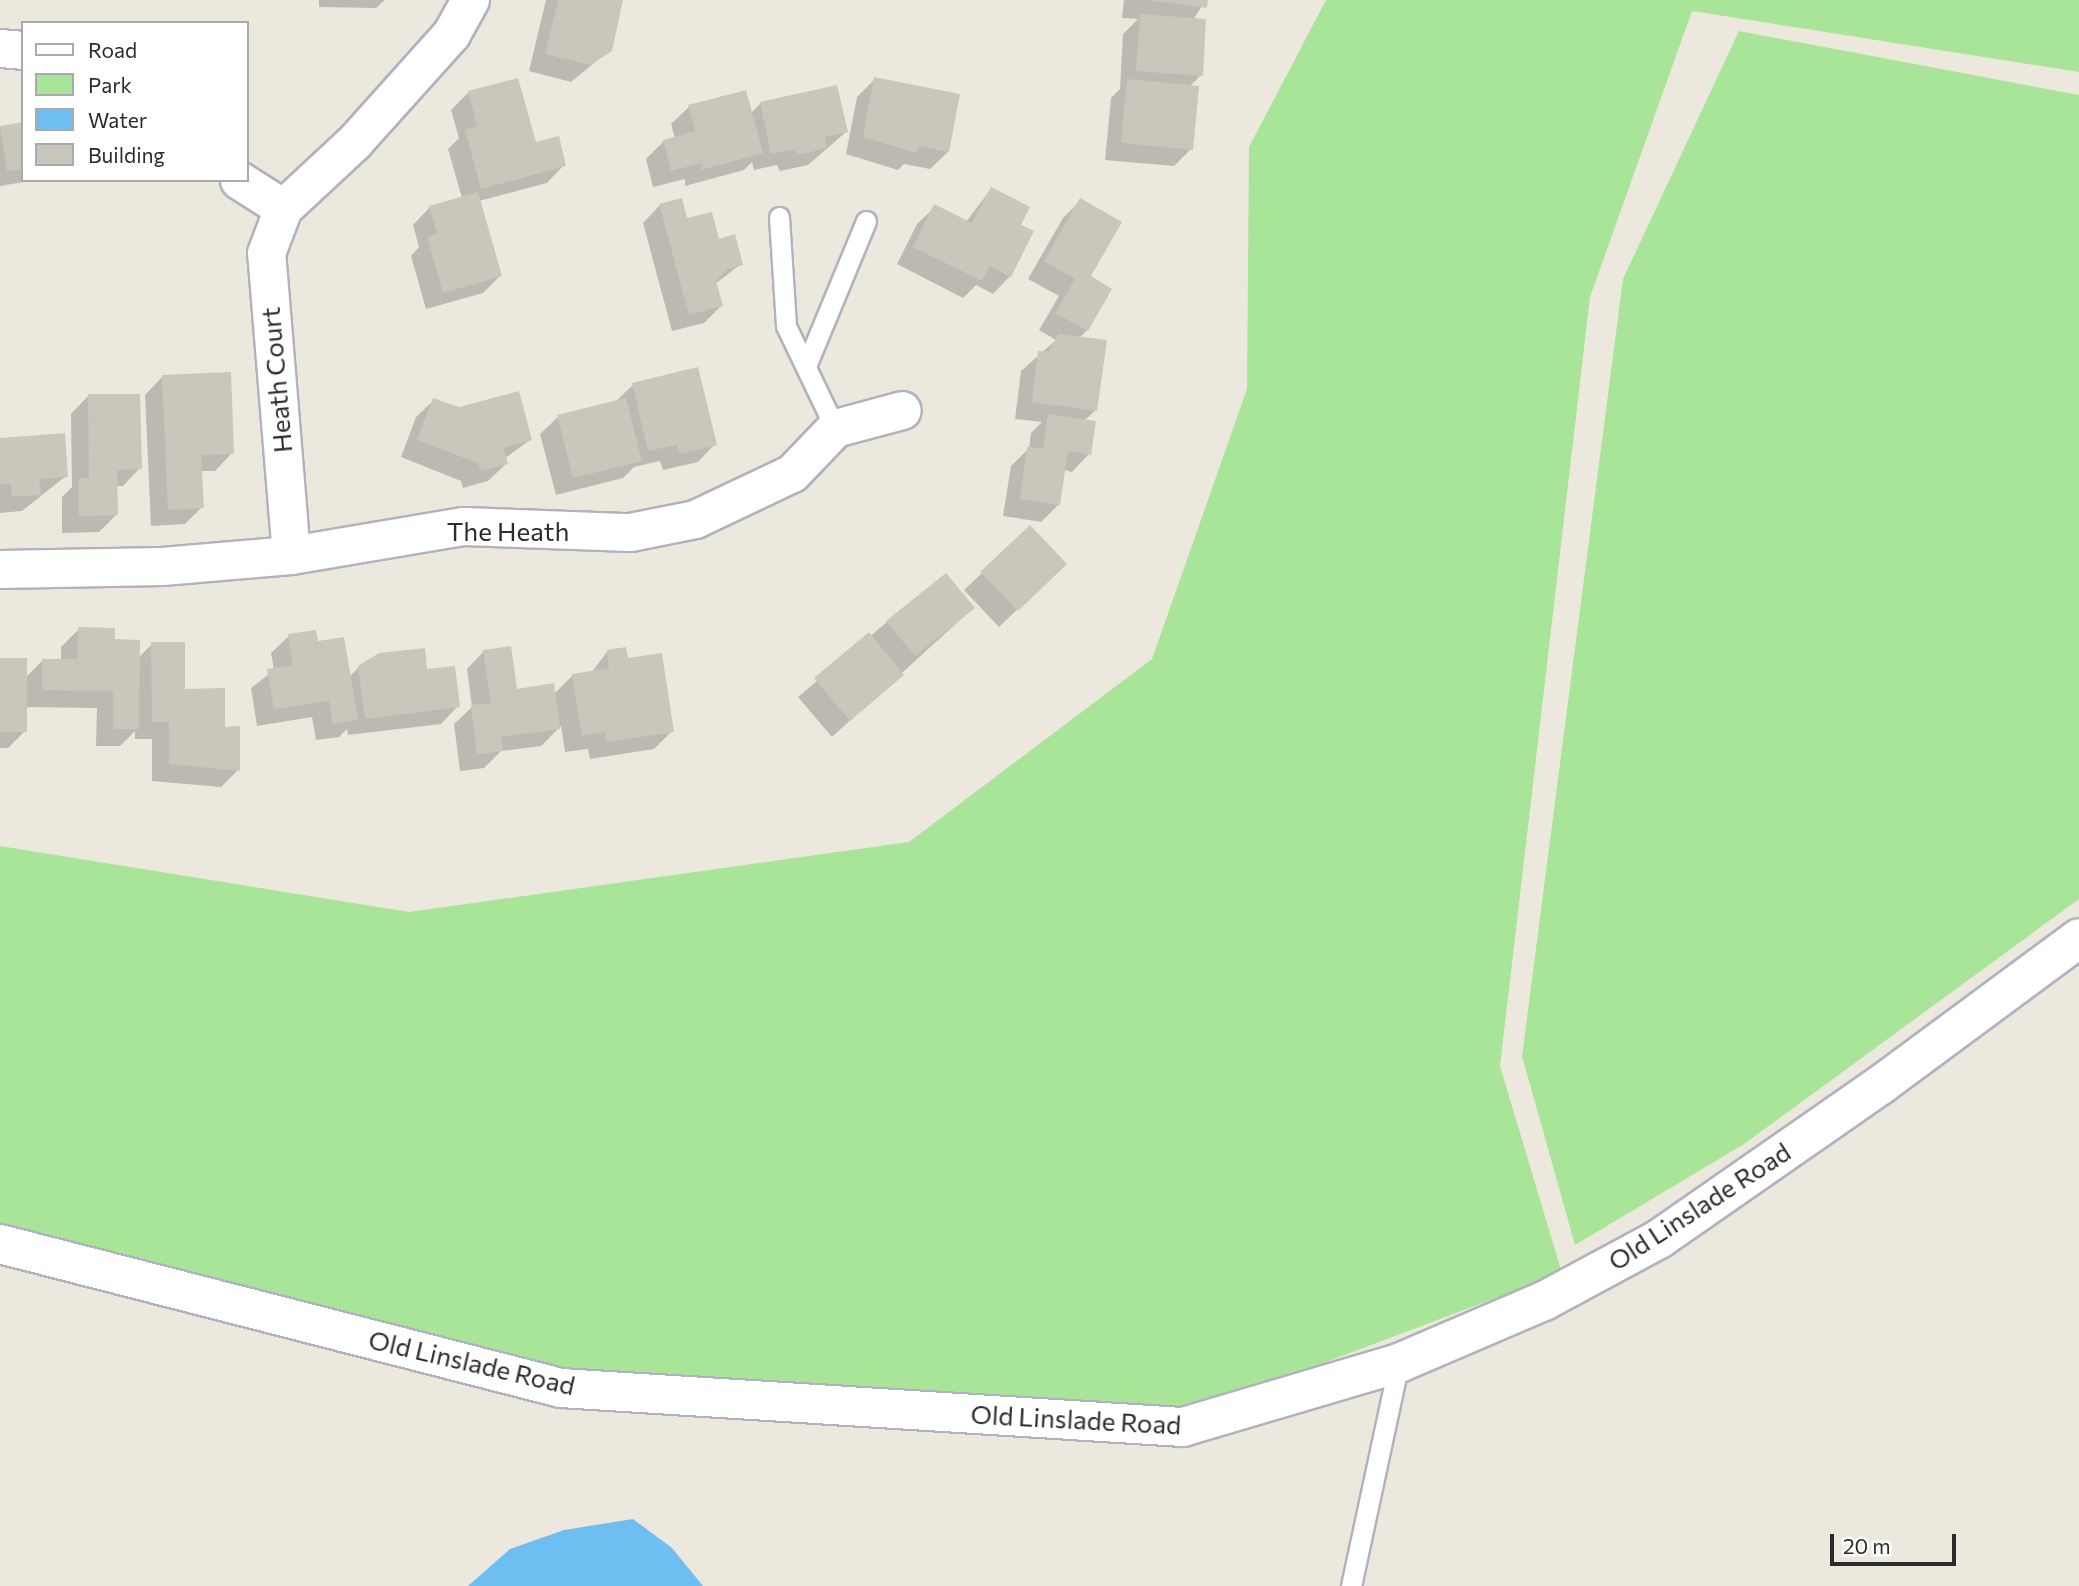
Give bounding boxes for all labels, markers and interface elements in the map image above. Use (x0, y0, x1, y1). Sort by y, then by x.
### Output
legend (21, 21, 248, 182)
text: Road (88, 37, 137, 62)
text: Park (88, 72, 132, 97)
text: Water (88, 107, 147, 132)
text: Building (88, 142, 165, 167)
street label: Heath Court (254, 306, 298, 454)
street label: The Heath (447, 515, 569, 547)
street label: Old Linslade Road (1602, 1136, 1796, 1276)
street label: Old Linslade Road (366, 1323, 578, 1401)
street label: Old Linslade Road (970, 1398, 1182, 1440)
scale bar (1834, 1520, 1960, 1564)
text: 20 m (1843, 1533, 1891, 1558)

